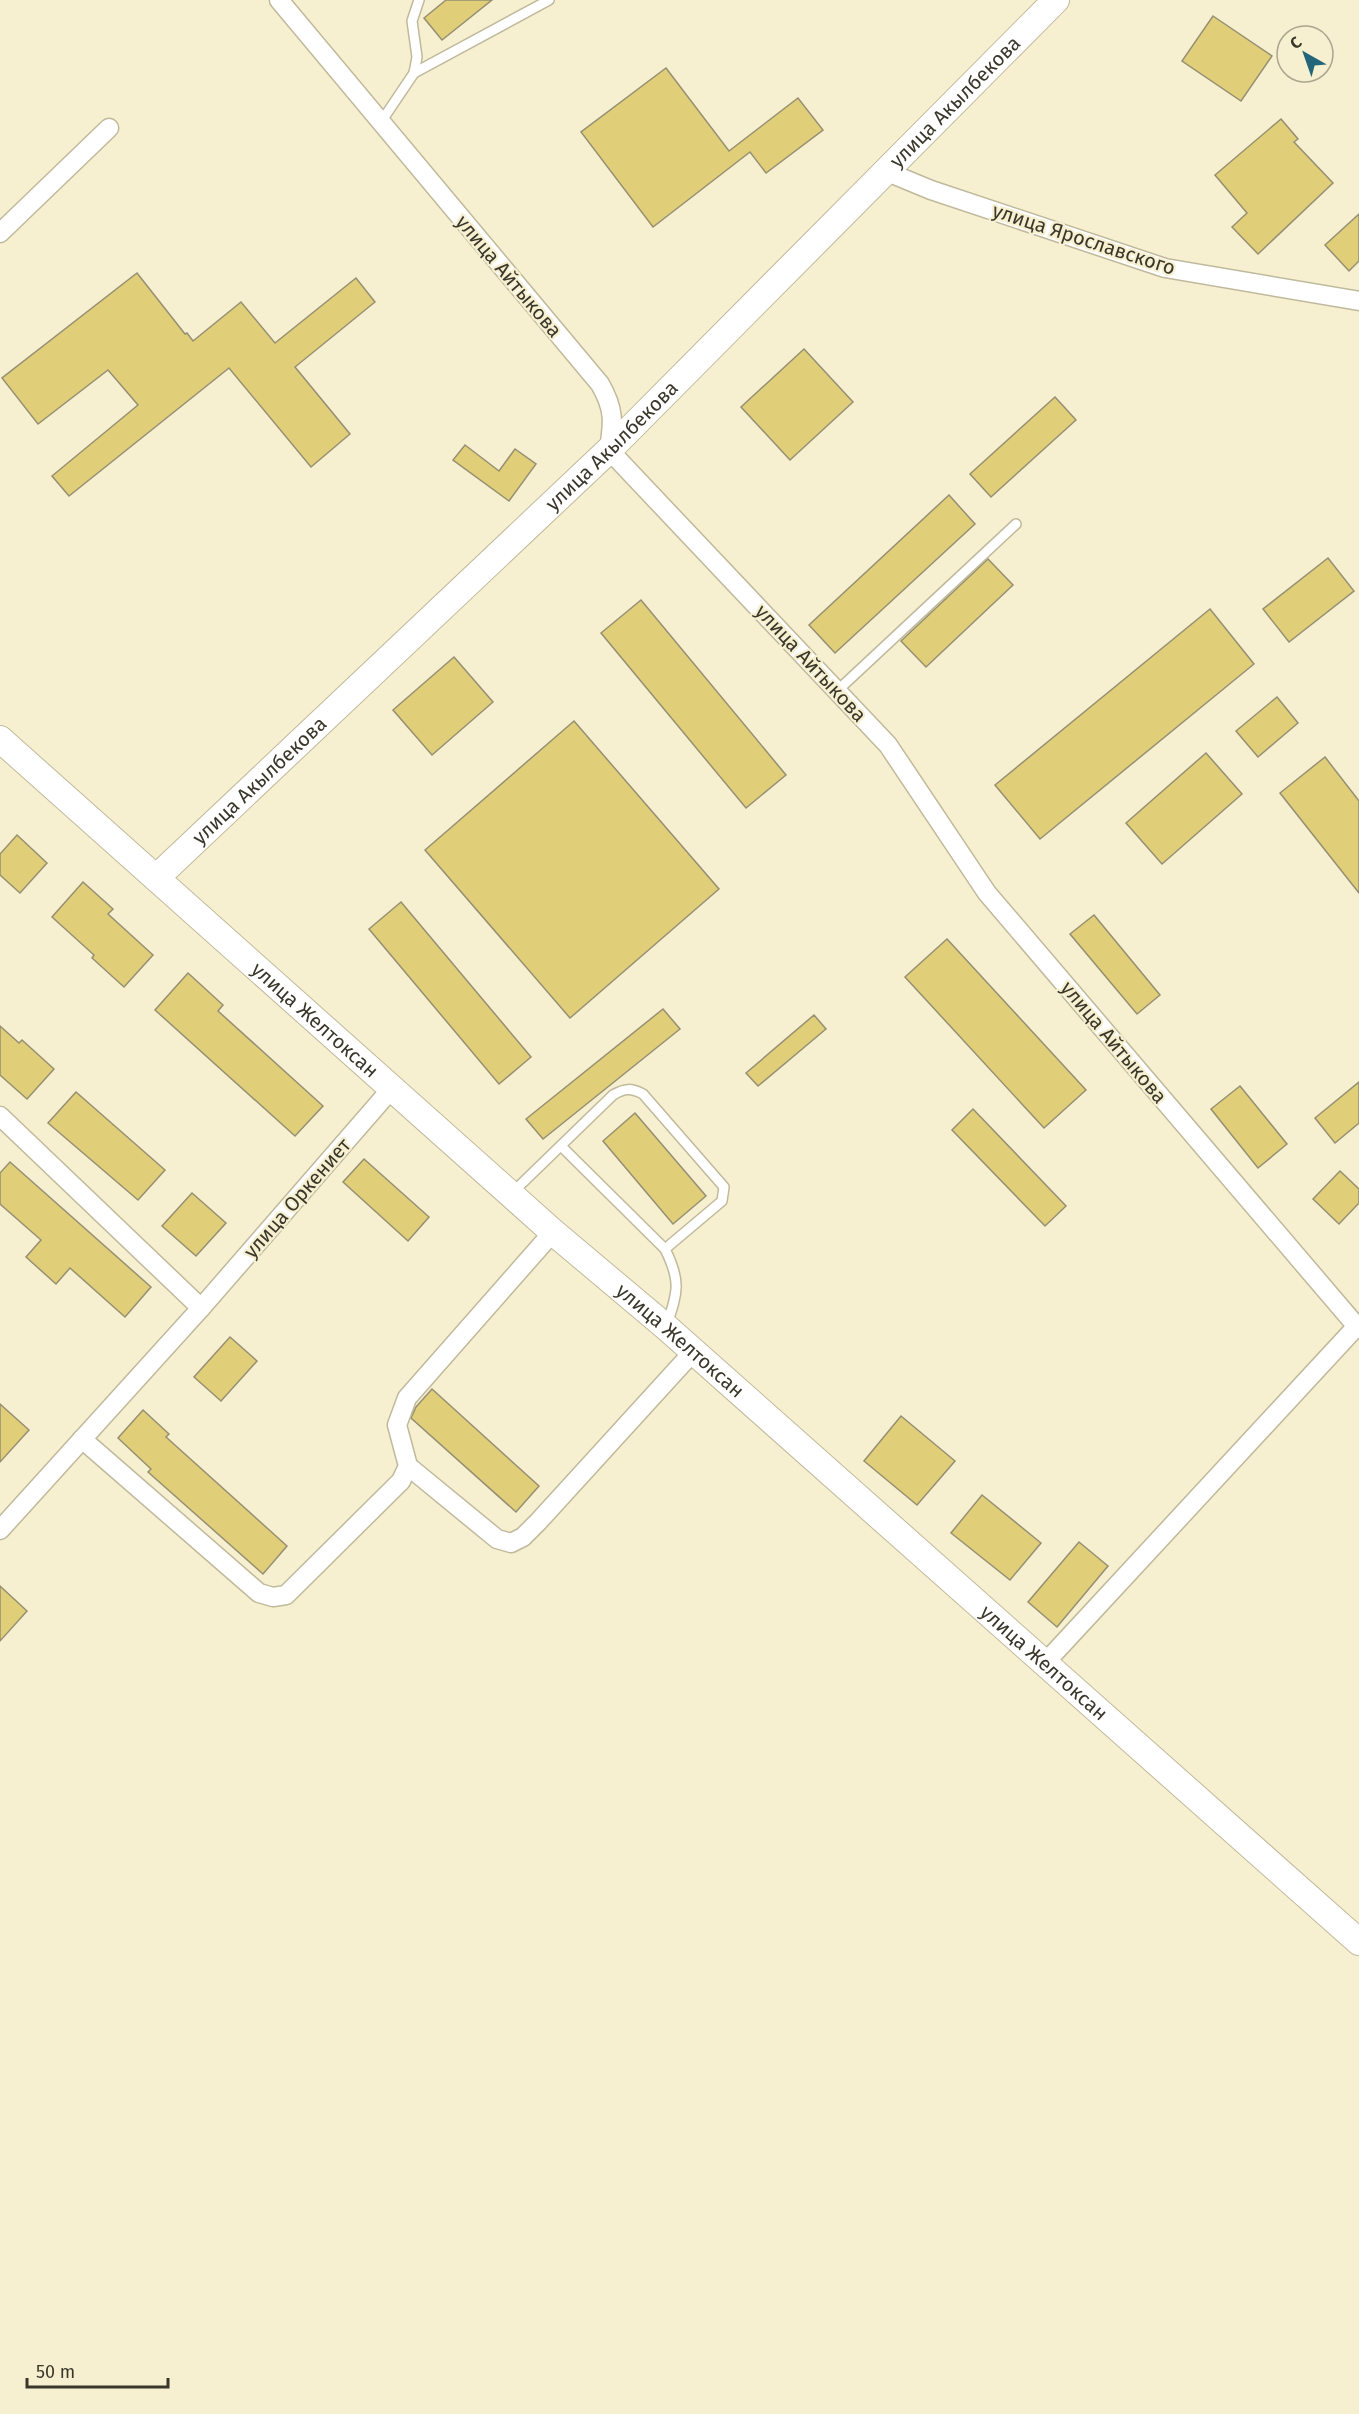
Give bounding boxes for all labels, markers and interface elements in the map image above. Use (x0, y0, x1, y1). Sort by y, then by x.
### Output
north arrow (1275, 24, 1335, 84)
street label: улица Акылбекова (885, 31, 1025, 173)
text: С (1286, 32, 1306, 53)
street label: улица Ярославского (989, 198, 1179, 280)
street label: улица Айтыкова (451, 210, 567, 342)
street label: улица Акылбекова (540, 376, 683, 516)
street label: улица Айтыкова (750, 599, 872, 727)
street label: улица Акылбекова (187, 711, 331, 849)
street label: улица Желтоксан (247, 957, 383, 1083)
street label: улица Айтыкова (1056, 976, 1172, 1108)
street label: улица Оркениет (238, 1132, 356, 1263)
street label: улица Желтоксан (611, 1278, 749, 1403)
street label: улица Желтоксан (976, 1600, 1113, 1725)
scale bar (27, 2351, 168, 2389)
text: 50 m (36, 2361, 75, 2383)

